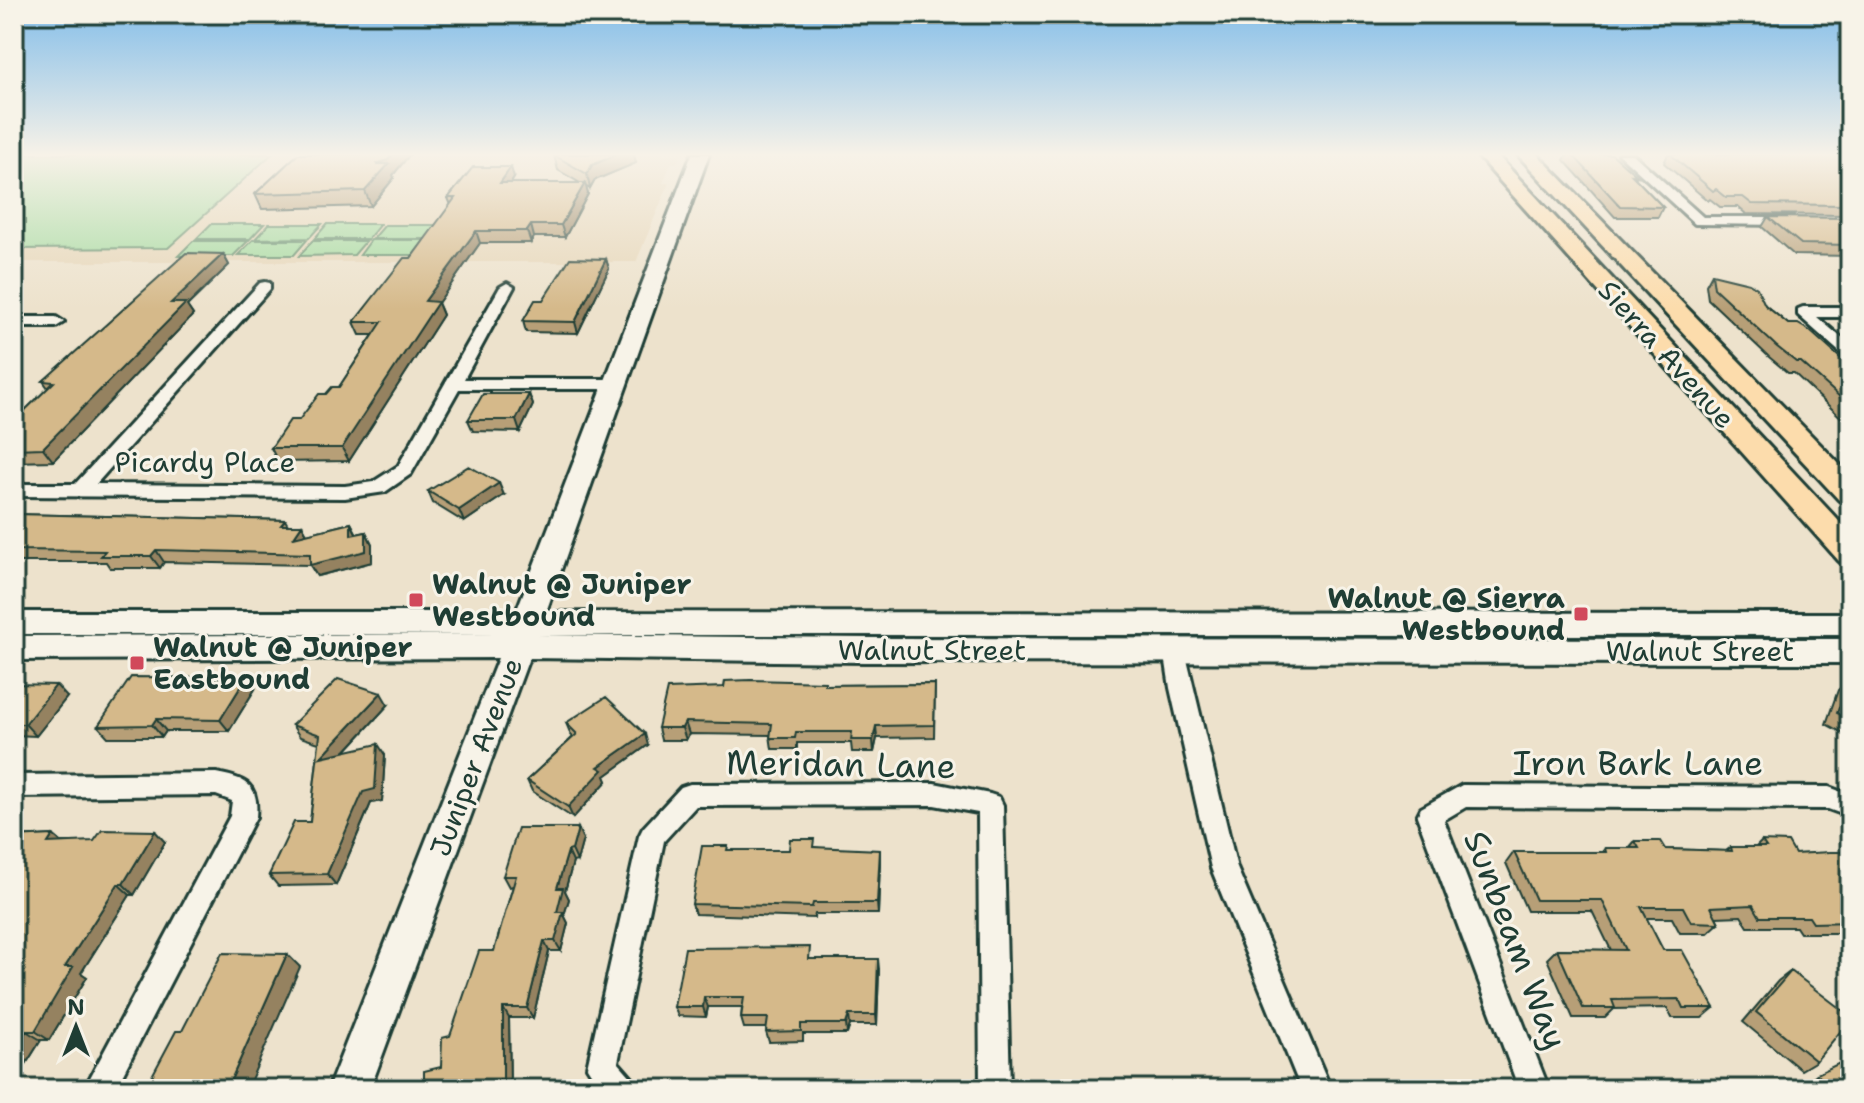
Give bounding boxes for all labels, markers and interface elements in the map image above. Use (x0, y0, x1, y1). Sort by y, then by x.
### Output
street label: Sierra Avenue (1590, 272, 1744, 436)
street label: Picardy Place (115, 443, 295, 481)
place label: Walnut @ Juniper Westbound (432, 565, 692, 635)
place label: Walnut @ Sierra Westbound (1327, 579, 1565, 649)
marker: Walnut @ Juniper Westbound (407, 591, 425, 609)
marker: Walnut @ Sierra Westbound (1572, 605, 1590, 623)
place label: Walnut @ Juniper Eastbound (153, 628, 413, 698)
street label: Walnut Street (838, 631, 1026, 669)
street label: Walnut Street (1606, 632, 1794, 670)
street label: Juniper Avenue (421, 652, 531, 862)
marker: Walnut @ Juniper Eastbound (128, 654, 146, 672)
street label: Meridan Lane (726, 739, 956, 789)
street label: Iron Bark Lane (1513, 740, 1763, 786)
street label: Sunbeam Way (1453, 824, 1579, 1056)
north arrow (36, 987, 116, 1067)
text: N (67, 993, 85, 1022)

